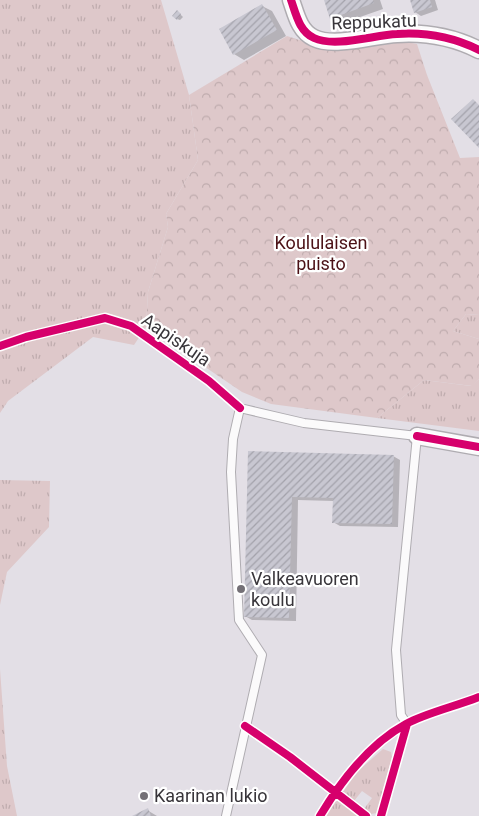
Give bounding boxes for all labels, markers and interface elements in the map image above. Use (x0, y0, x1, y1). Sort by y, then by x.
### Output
street label: Reppukatu (331, 10, 417, 33)
park label: Koululaisen puisto (275, 232, 367, 274)
street label: Aapiskuja (138, 309, 215, 370)
place label: Valkeavuoren koulu (251, 568, 359, 610)
marker: Valkeavuoren koulu (235, 583, 247, 595)
place label: Kaarinan lukio (154, 785, 268, 806)
marker: Kaarinan lukio (138, 790, 150, 802)

